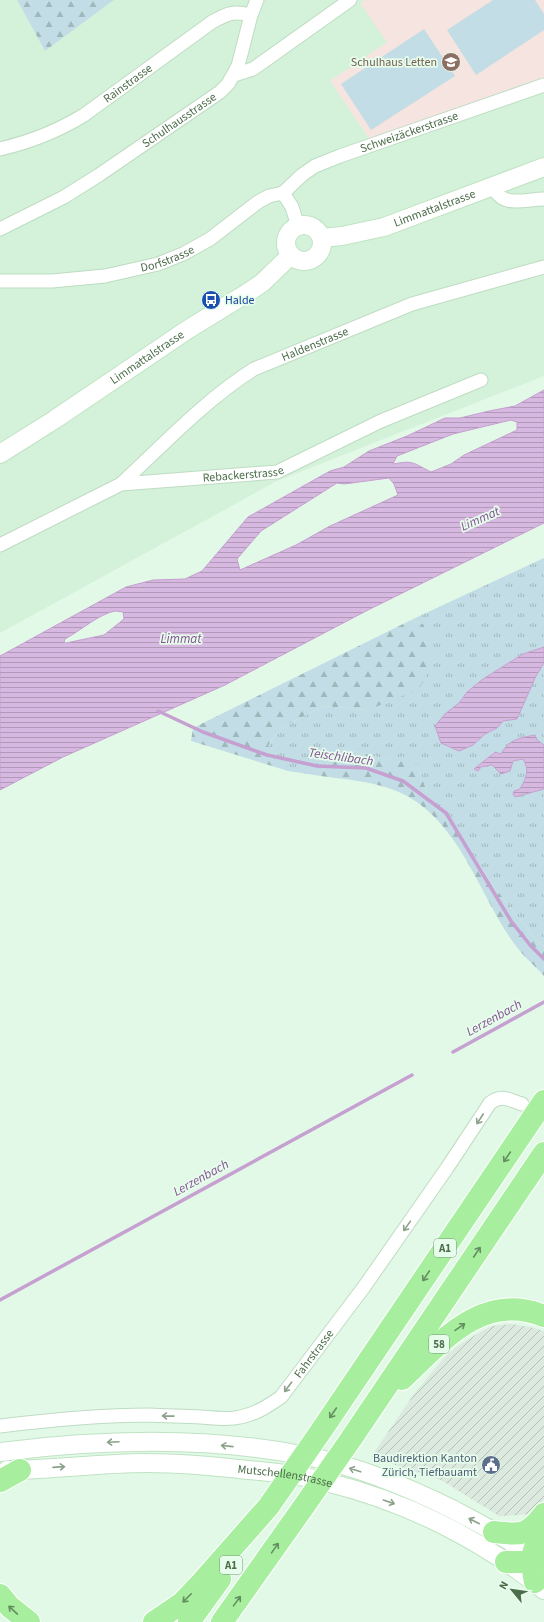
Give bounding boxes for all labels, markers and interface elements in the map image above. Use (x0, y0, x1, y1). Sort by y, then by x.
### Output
school or university icon: Schulhaus Letten (440, 51, 462, 73)
place label: Schulhaus Letten (351, 54, 437, 71)
street label: Rainstrasse (100, 60, 156, 107)
street label: Schulhausstrasse (138, 88, 220, 152)
street label: Schweizäckerstrasse (358, 107, 460, 157)
street label: Limmattalstrasse (391, 185, 478, 231)
street label: Dorfstrasse (139, 241, 197, 276)
bus stop icon: Halde (200, 289, 222, 311)
place label: Halde (225, 292, 255, 309)
street label: Haldenstrasse (279, 323, 351, 365)
street label: Limmattalstrasse (106, 326, 187, 388)
street label: Rebackerstrasse (202, 461, 287, 486)
water label: Limmat (458, 502, 503, 536)
water label: Limmat (160, 630, 202, 648)
water label: Teischlibach (307, 744, 375, 770)
water label: Lerzenbach (463, 995, 525, 1041)
one-way arrow (476, 1113, 484, 1124)
one-way arrow (503, 1151, 511, 1162)
water label: Lerzenbach (170, 1155, 232, 1201)
one-way arrow (403, 1220, 411, 1231)
road number: A1 (434, 1239, 456, 1257)
one-way arrow (473, 1247, 481, 1258)
one-way arrow (422, 1271, 430, 1282)
one-way arrow (454, 1323, 465, 1331)
street label: Fahrstrasse (290, 1326, 338, 1382)
road number: 58 (429, 1335, 449, 1353)
one-way arrow (284, 1381, 292, 1392)
one-way arrow (329, 1407, 337, 1419)
one-way arrow (162, 1412, 175, 1419)
one-way arrow (107, 1438, 120, 1445)
one-way arrow (221, 1442, 234, 1449)
place label: Baudirektion Kanton Zürich, Tiefbauamt (373, 1450, 477, 1481)
public building icon: Baudirektion Kanton Zürich, Tiefbauamt (480, 1454, 502, 1476)
street label: Mutschellenstrasse (237, 1460, 334, 1492)
one-way arrow (52, 1463, 65, 1470)
one-way arrow (348, 1466, 361, 1473)
one-way arrow (382, 1498, 394, 1506)
one-way arrow (468, 1517, 480, 1524)
one-way arrow (271, 1542, 279, 1553)
road number: A1 (220, 1556, 242, 1574)
north arrow (492, 1570, 532, 1610)
text: N (495, 1579, 512, 1592)
one-way arrow (182, 1593, 192, 1603)
one-way arrow (233, 1595, 241, 1606)
one-way arrow (8, 1605, 18, 1615)

